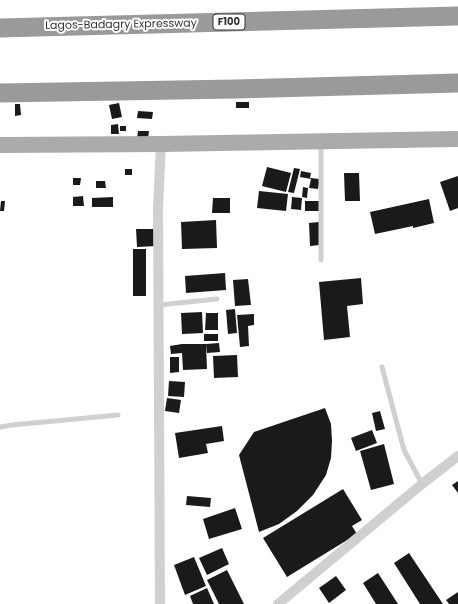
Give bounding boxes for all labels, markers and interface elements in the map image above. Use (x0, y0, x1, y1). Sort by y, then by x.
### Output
road number: F100 (213, 14, 245, 30)
street label: Lagos-Badagry Expressway (45, 17, 197, 33)

